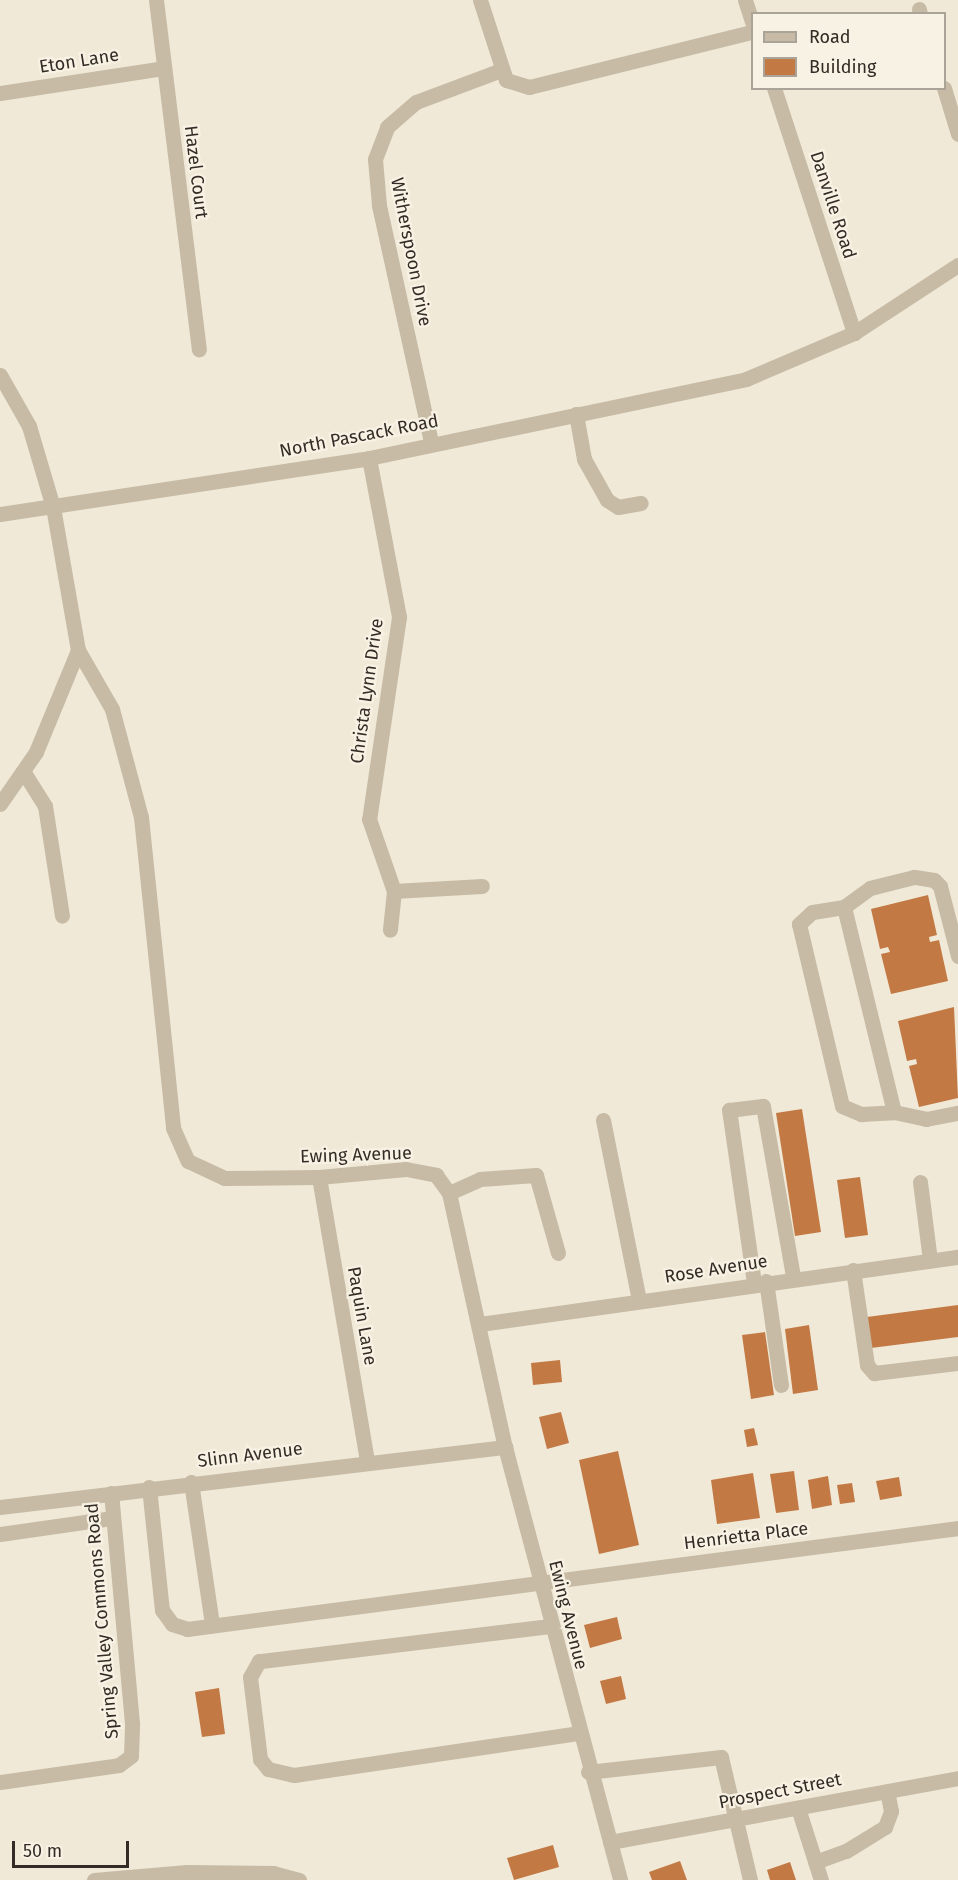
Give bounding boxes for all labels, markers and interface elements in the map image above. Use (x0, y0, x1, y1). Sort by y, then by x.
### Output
legend (751, 12, 946, 90)
text: Road (809, 26, 851, 48)
street label: Eton Lane (38, 44, 120, 78)
text: Building (809, 56, 876, 78)
street label: Hazel Court (180, 124, 212, 220)
street label: Danville Road (805, 148, 861, 262)
street label: Witherspoon Drive (386, 176, 436, 328)
street label: North Pascack Road (278, 410, 440, 462)
street label: Christa Lynn Drive (346, 617, 388, 765)
street label: Ewing Avenue (300, 1142, 412, 1168)
street label: Rose Avenue (663, 1250, 769, 1288)
street label: Paquin Lane (343, 1265, 381, 1367)
street label: Slinn Avenue (196, 1438, 304, 1472)
street label: Spring Valley Commons Road (81, 1502, 123, 1740)
street label: Henrietta Place (683, 1518, 809, 1554)
street label: Ewing Avenue (544, 1558, 592, 1672)
street label: Prospect Street (717, 1769, 843, 1813)
scale bar (15, 1829, 132, 1867)
text: 50 m (23, 1840, 62, 1862)

